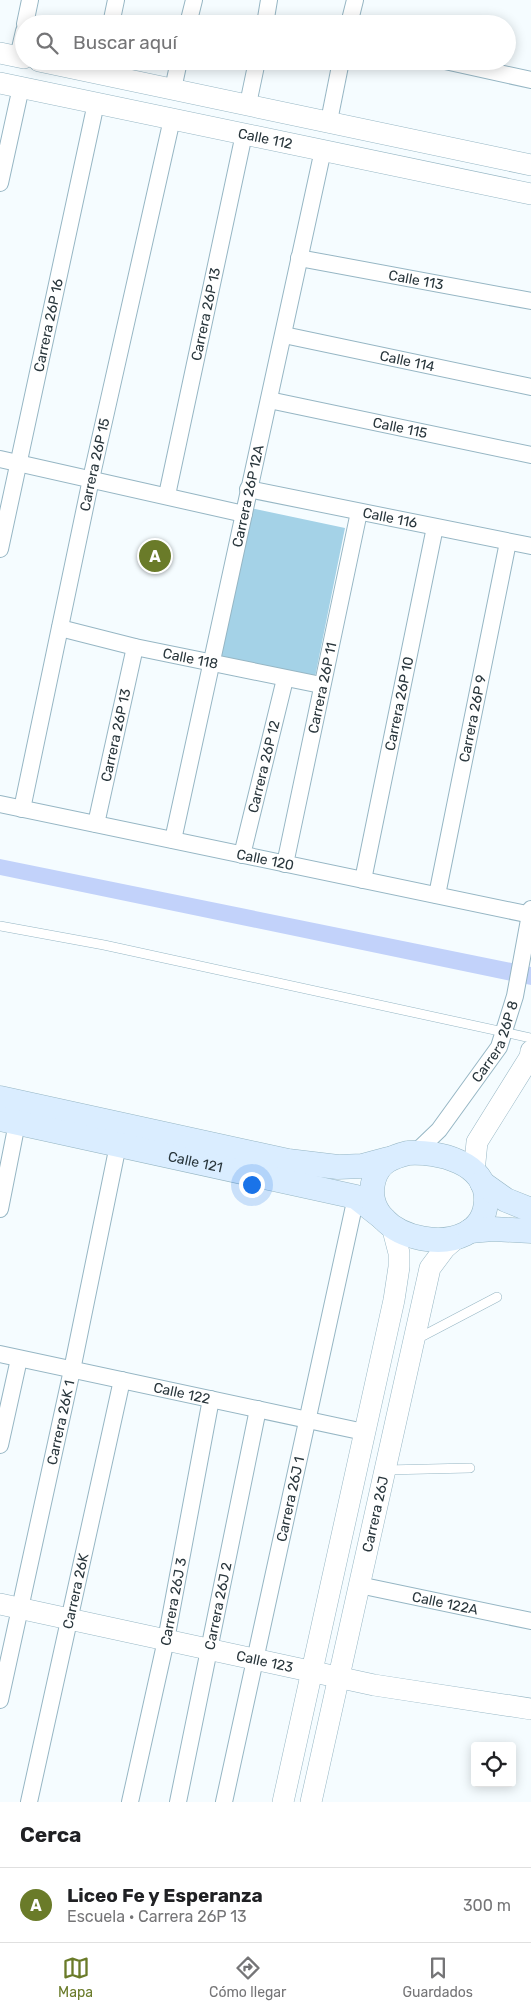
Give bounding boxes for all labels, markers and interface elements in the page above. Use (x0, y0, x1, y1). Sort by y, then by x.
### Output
search box (15, 15, 516, 70)
icon: search (33, 29, 61, 57)
text: Buscar aquí (73, 31, 177, 54)
street label: Calle 112 (236, 124, 294, 152)
street label: Carrera 26P 13 (187, 266, 224, 362)
street label: Calle 113 (387, 266, 445, 293)
street label: Carrera 26P 16 (30, 277, 66, 373)
street label: Calle 114 (378, 347, 437, 375)
street label: Calle 115 (371, 414, 429, 442)
street label: Carrera 26P 15 (76, 416, 113, 513)
street label: Carrera 26P 12A (228, 443, 267, 549)
street label: Calle 116 (361, 504, 419, 531)
pin: A (139, 537, 171, 575)
street label: Carrera 26P 11 (304, 641, 340, 735)
street label: Calle 118 (161, 644, 220, 672)
street label: Carrera 26P 10 (381, 655, 417, 752)
street label: Carrera 26P 9 (455, 673, 490, 764)
street label: Carrera 26P 13 (97, 687, 134, 783)
street label: Carrera 26P 12 (244, 719, 283, 815)
street label: Calle 120 (235, 845, 296, 874)
street label: Carrera 26P 8 (468, 998, 522, 1086)
street label: Calle 121 (167, 1148, 224, 1176)
your location (239, 1172, 265, 1198)
street label: Carrera 26K 1 (43, 1379, 78, 1466)
street label: Calle 122 (152, 1379, 212, 1407)
street label: Carrera 26J 1 (273, 1455, 308, 1543)
street label: Carrera 26J (358, 1474, 392, 1554)
street label: Carrera 26K (59, 1551, 92, 1630)
street label: Carrera 26J 3 (156, 1556, 190, 1647)
street label: Carrera 26J 2 (201, 1561, 235, 1651)
street label: Calle 122A (411, 1588, 480, 1618)
street label: Calle 123 (235, 1647, 295, 1676)
map controls (471, 1742, 516, 1787)
button: locate (471, 1742, 516, 1787)
text: Cerca (20, 1822, 81, 1847)
text: Liceo Fe y Esperanza (67, 1884, 263, 1907)
text: A (30, 1896, 42, 1915)
text: 300 m (463, 1896, 511, 1915)
text: Escuela · Carrera 26P 13 (67, 1907, 247, 1926)
tab: Mapa (58, 1954, 93, 2001)
tab: Cómo llegar (209, 1954, 286, 2001)
tab: Guardados (402, 1954, 473, 2001)

